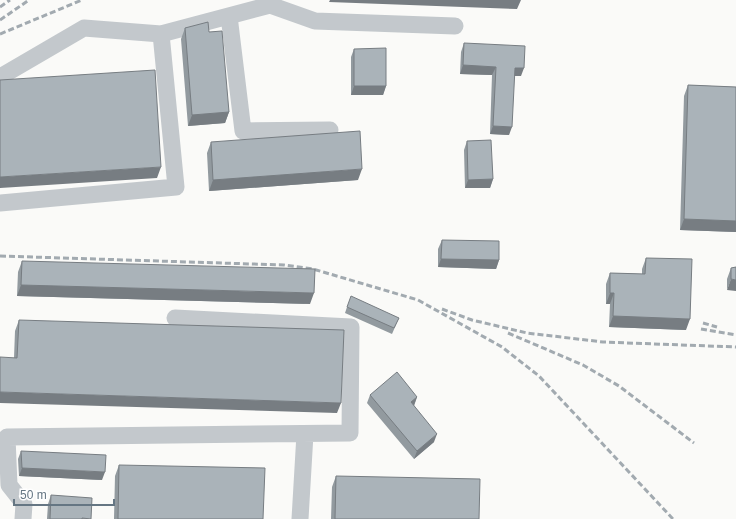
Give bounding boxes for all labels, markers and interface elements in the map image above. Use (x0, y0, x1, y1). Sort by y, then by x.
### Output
scale bar (14, 481, 114, 507)
text: 50 m (20, 488, 47, 502)

